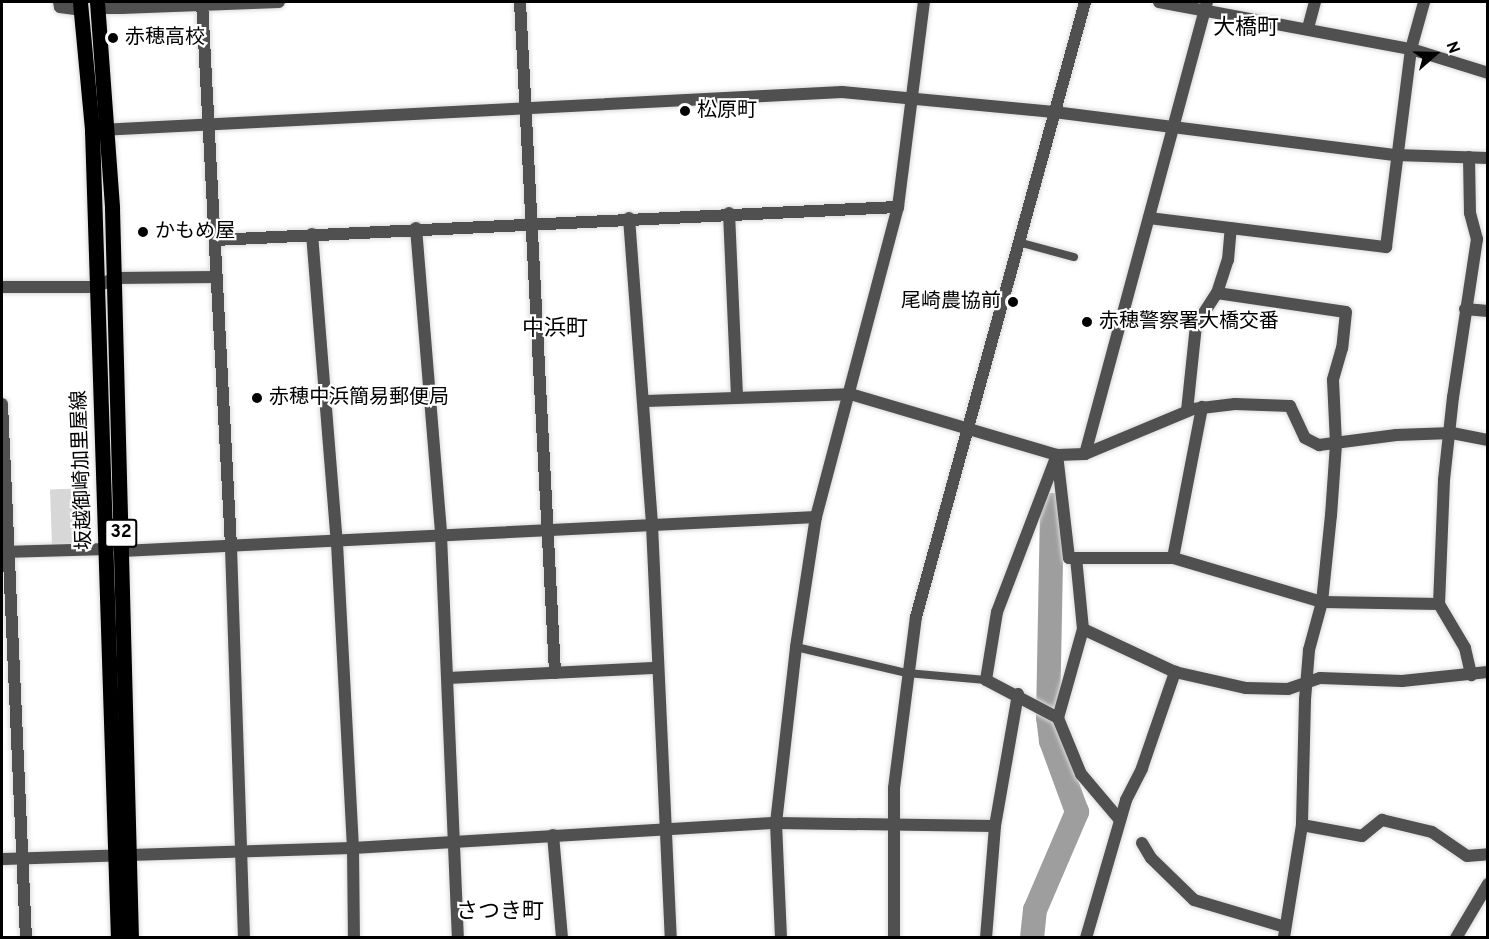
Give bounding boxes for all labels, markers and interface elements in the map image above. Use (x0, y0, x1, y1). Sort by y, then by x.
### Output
district label: 大橋町 (1213, 16, 1279, 42)
north arrow (1405, 24, 1465, 84)
place label: 赤穂高校 (125, 26, 205, 50)
marker: 赤穂高校 (106, 31, 120, 45)
text: N (1441, 39, 1463, 57)
place label: 松原町 (697, 99, 757, 123)
marker: 松原町 (678, 104, 692, 118)
place label: かもめ屋 (155, 220, 235, 244)
marker: かもめ屋 (136, 225, 150, 239)
place label: 尾崎農協前 (901, 290, 1001, 314)
marker: 尾崎農協前 (1006, 295, 1020, 309)
place label: 赤穂警察署大橋交番 (1099, 310, 1279, 334)
marker: 赤穂警察署大橋交番 (1080, 315, 1094, 329)
district label: 中浜町 (522, 317, 588, 343)
place label: 赤穂中浜簡易郵便局 (269, 386, 449, 410)
street label: 坂越御崎加里屋線 (68, 390, 98, 550)
marker: 赤穂中浜簡易郵便局 (250, 391, 264, 405)
road number: 32 (103, 518, 139, 548)
district label: さつき町 (456, 900, 544, 926)

